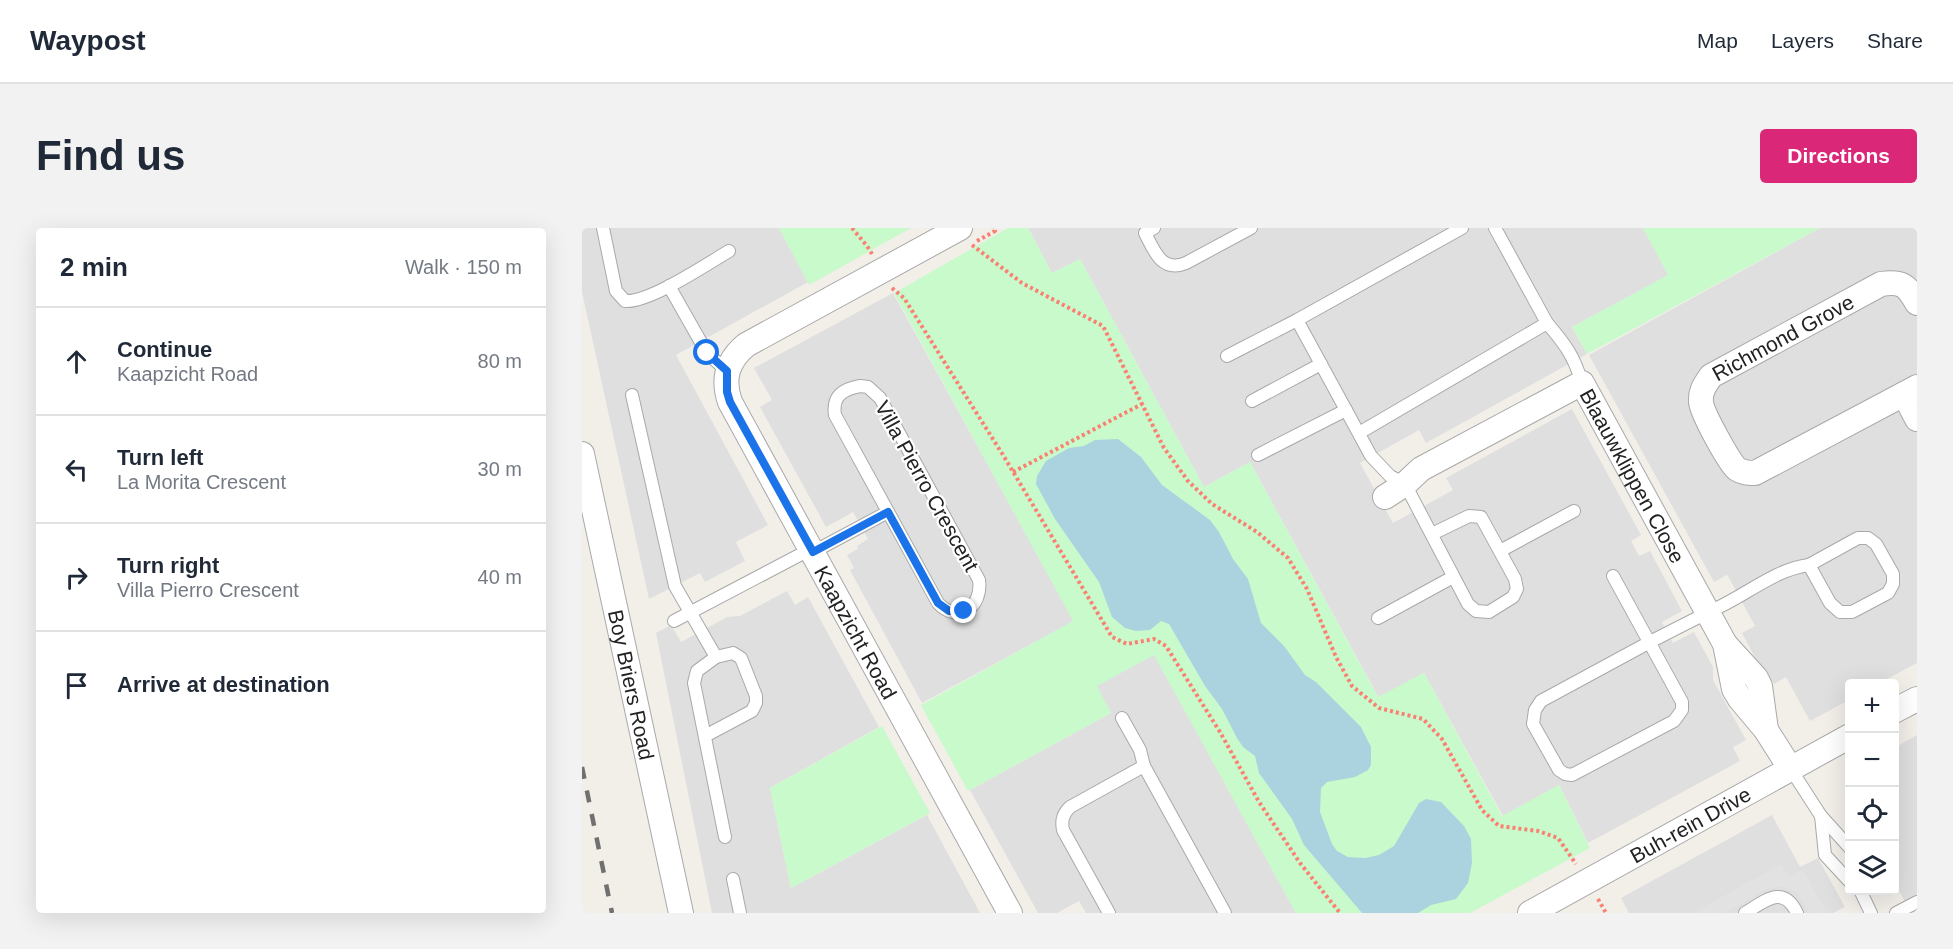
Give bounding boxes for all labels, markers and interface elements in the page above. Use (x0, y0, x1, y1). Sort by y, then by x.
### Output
text: Waypost (30, 25, 146, 56)
text: Map (1697, 29, 1738, 52)
text: Layers (1771, 29, 1834, 52)
text: Share (1867, 29, 1923, 52)
button: Directions (1760, 129, 1917, 183)
text: Find us (36, 132, 185, 179)
text: 2 min (60, 252, 128, 282)
text: Walk · 150 m (405, 256, 522, 278)
street label: Richmond Grove (1708, 290, 1858, 385)
text: Continue (117, 337, 212, 362)
route start (693, 339, 719, 365)
icon: ahead (60, 345, 93, 378)
text: 80 m (478, 350, 522, 372)
text: Kaapzicht Road (117, 363, 258, 385)
street label: Blaauwklippen Close (1576, 385, 1690, 567)
street label: Villa Pierro Crescent (871, 397, 983, 575)
text: Turn left (117, 445, 203, 470)
icon: left (60, 453, 93, 486)
text: 30 m (478, 458, 522, 480)
text: La Morita Crescent (117, 471, 286, 493)
text: Turn right (117, 553, 219, 578)
icon: right (60, 561, 93, 594)
street label: Kaapzicht Road (810, 562, 902, 703)
text: 40 m (478, 566, 522, 588)
text: Villa Pierro Crescent (117, 579, 299, 601)
route end (950, 597, 976, 623)
street label: Boy Briers Road (604, 607, 659, 762)
icon: arrive (60, 669, 93, 702)
text: Arrive at destination (117, 672, 330, 697)
map controls (1845, 679, 1899, 895)
button: + (1845, 679, 1899, 733)
button: − (1845, 733, 1899, 787)
street label: Buh-rein Drive (1626, 782, 1754, 867)
button: locate (1845, 787, 1899, 841)
button: layers (1845, 841, 1899, 895)

